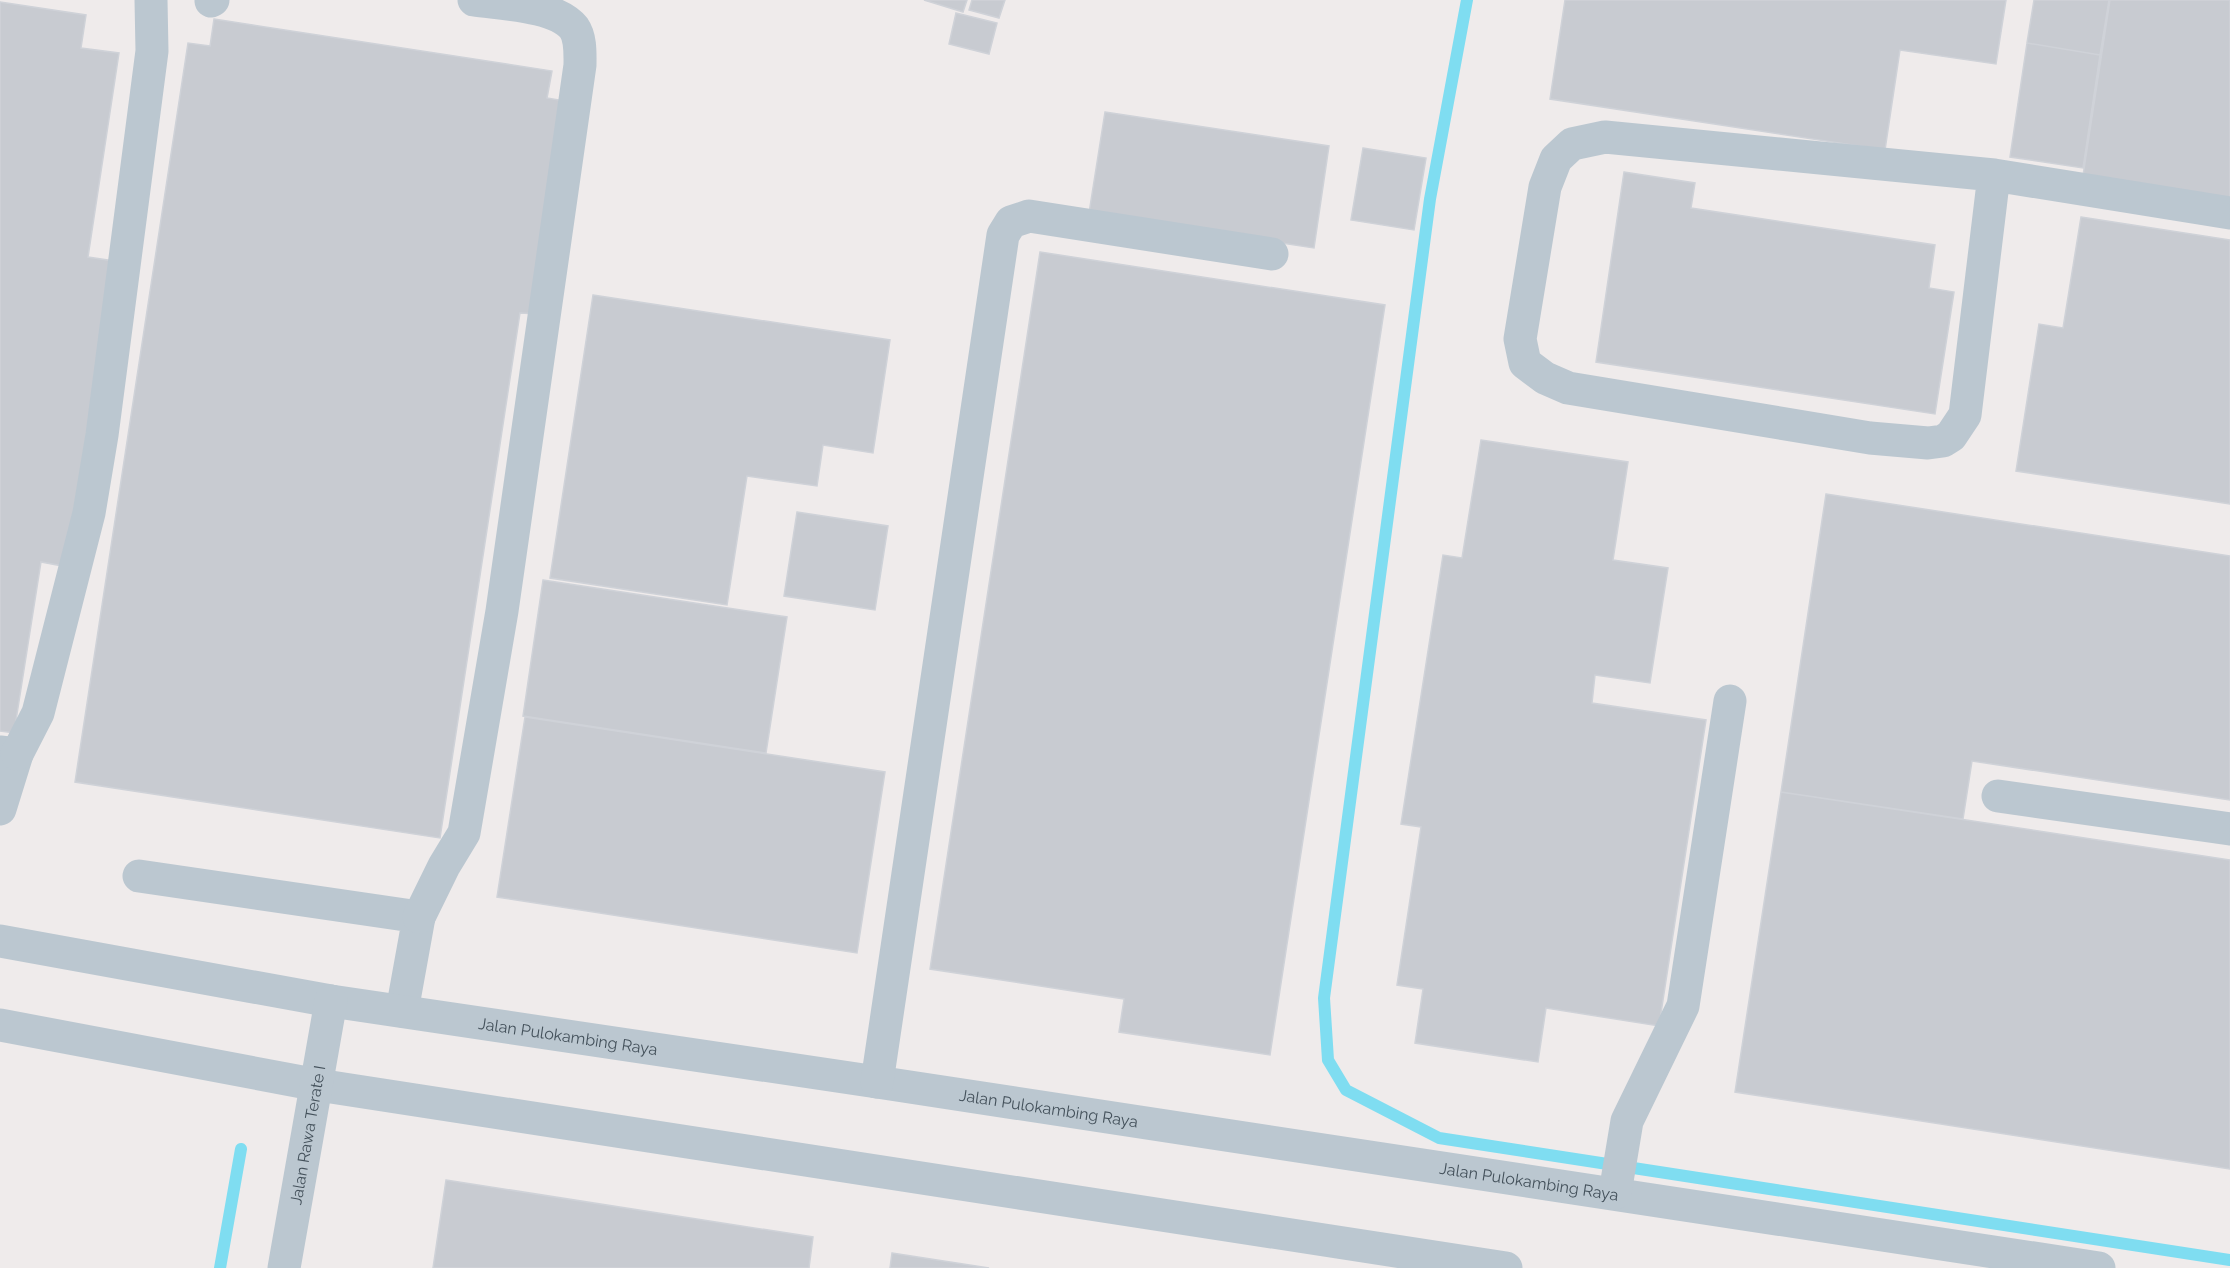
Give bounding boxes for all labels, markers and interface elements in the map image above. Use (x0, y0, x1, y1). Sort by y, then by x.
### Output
street label: Jalan Pulokambing Raya (477, 1014, 659, 1059)
street label: Jalan Rawa Terate I (286, 1064, 329, 1206)
street label: Jalan Pulokambing Raya (958, 1086, 1139, 1132)
street label: Jalan Pulokambing Raya (1438, 1159, 1620, 1205)

